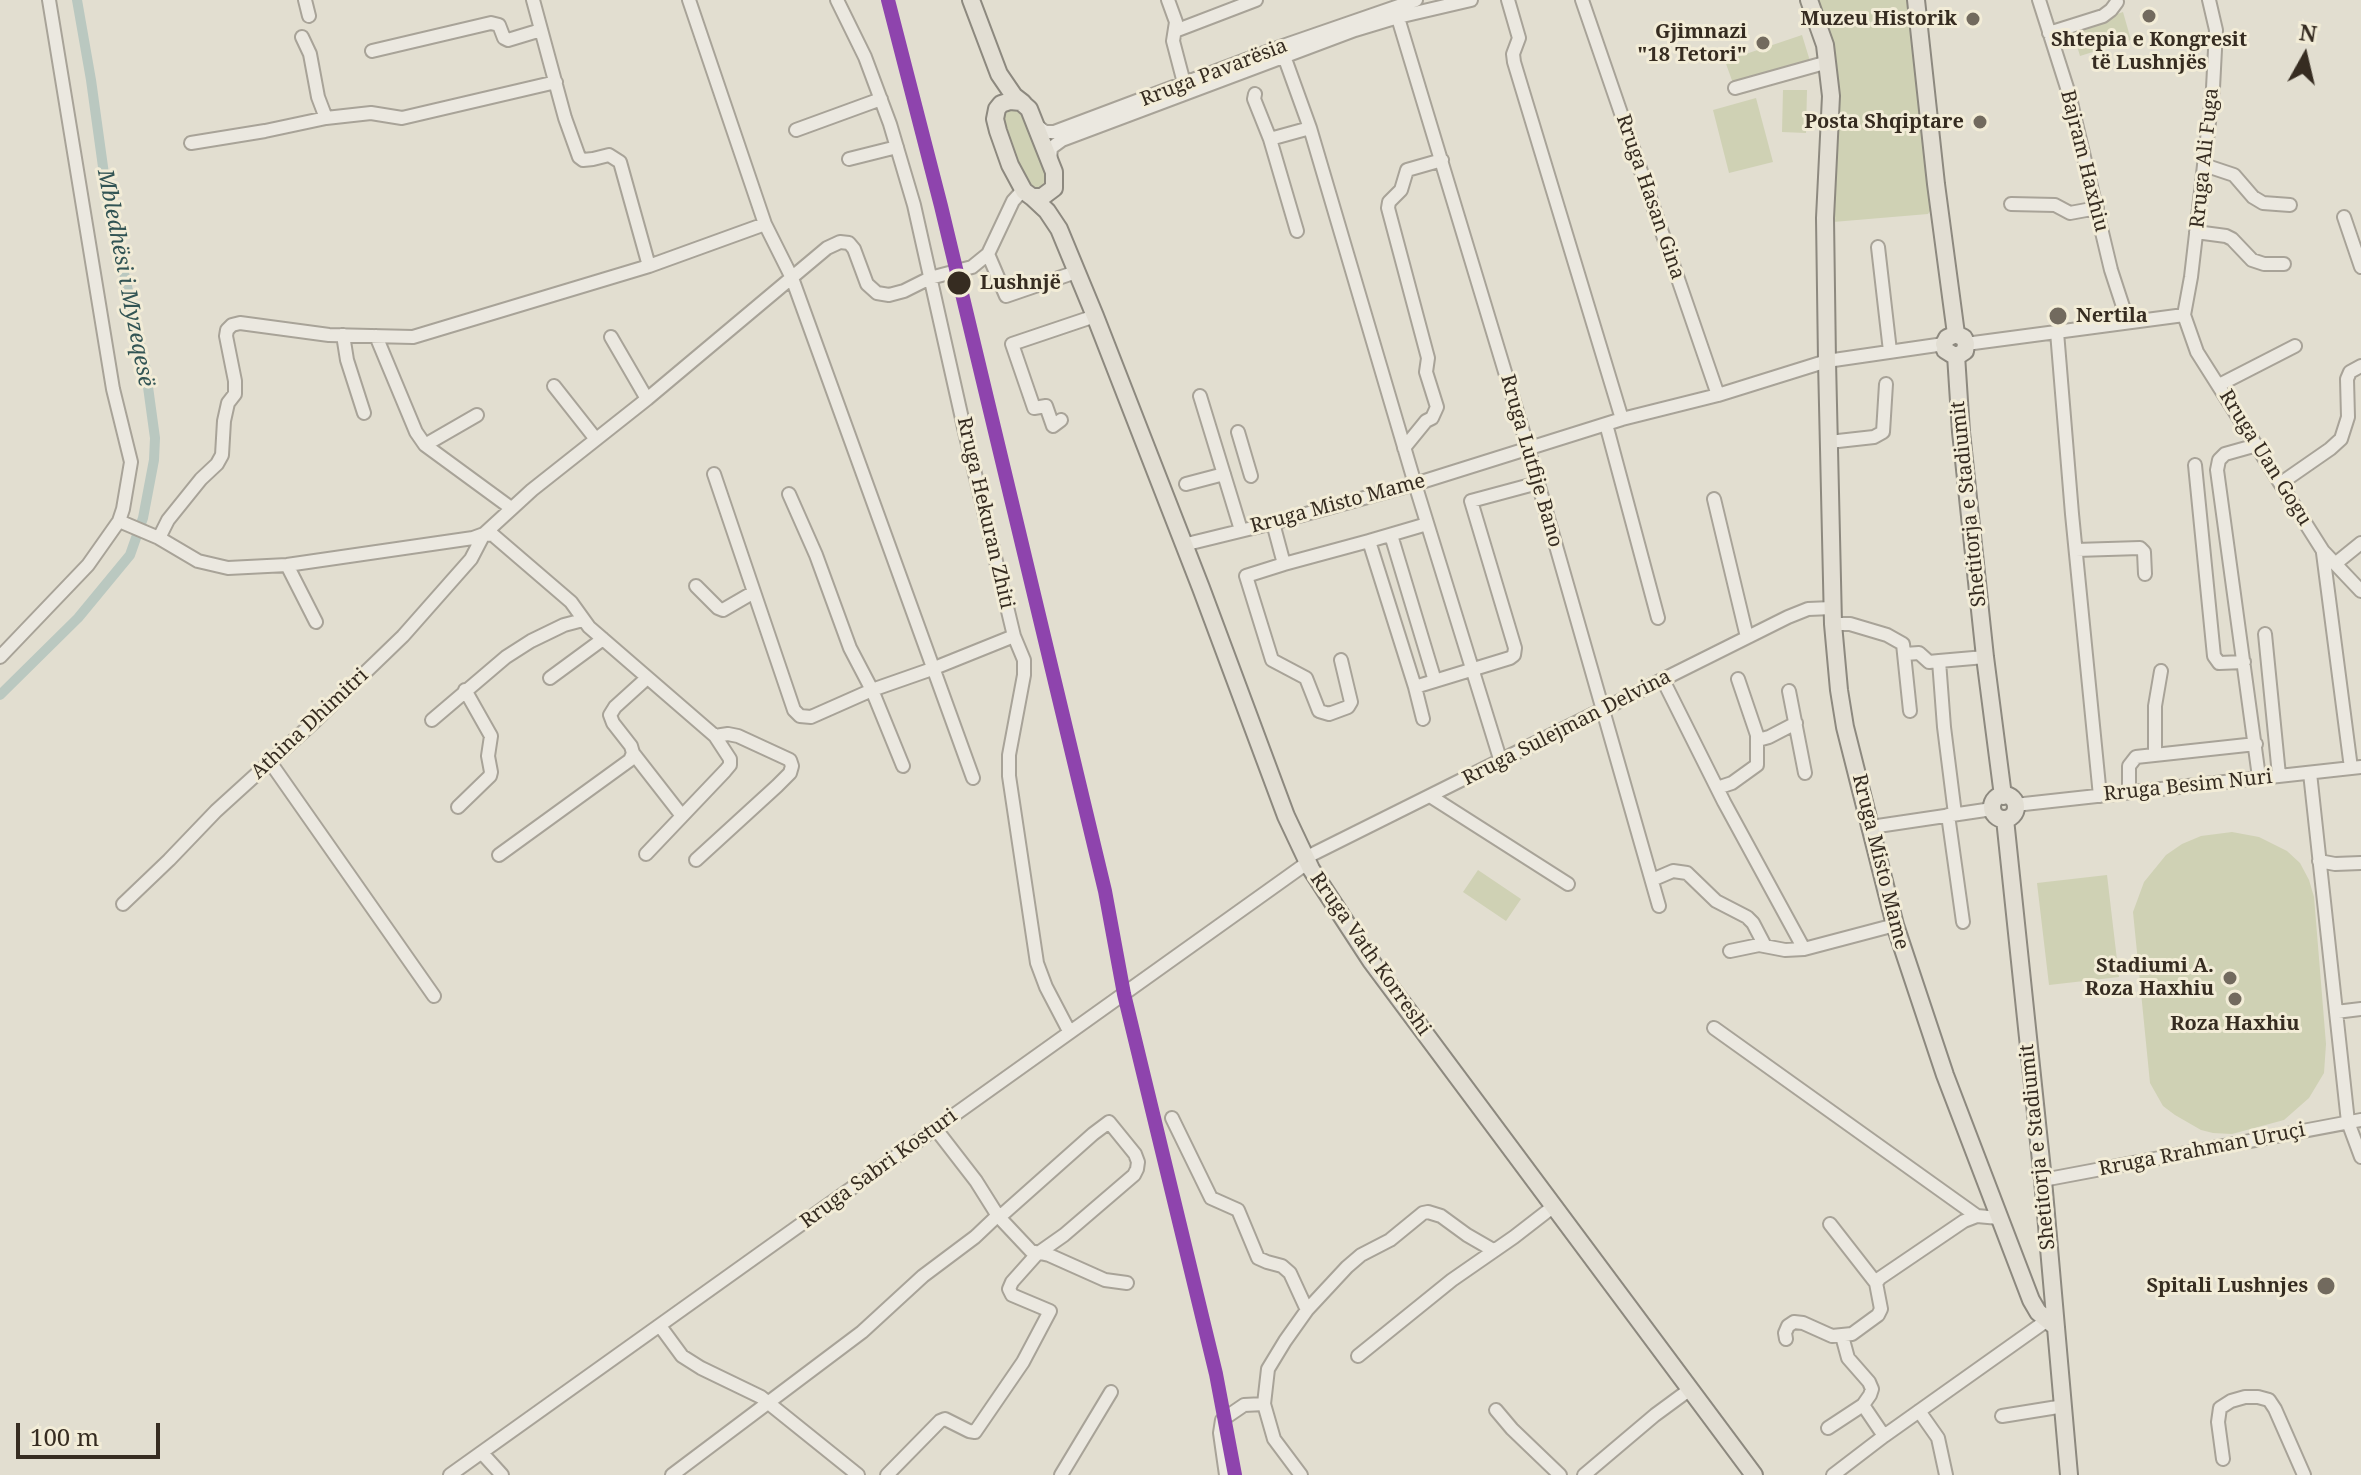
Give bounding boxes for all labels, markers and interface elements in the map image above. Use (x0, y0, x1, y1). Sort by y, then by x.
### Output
place label: Muzeu Historik (1800, 7, 1957, 31)
marker: Shtepia e Kongresit të Lushnjës (2140, 7, 2158, 25)
marker: Muzeu Historik (1964, 10, 1982, 28)
north arrow (2265, 16, 2345, 96)
text: N (2298, 16, 2319, 48)
place label: Gjimnazi "18 Tetori" (1637, 20, 1747, 67)
place label: Shtepia e Kongresit të Lushnjës (2051, 28, 2247, 75)
street label: Rruga Pavarësia (1137, 34, 1291, 112)
marker: Gjimnazi "18 Tetori" (1754, 34, 1772, 52)
street label: Rruga Ali Fuga (2186, 87, 2224, 229)
street label: Bajram Haxhiu (2055, 88, 2113, 234)
place label: Posta Shqiptare (1804, 110, 1964, 134)
street label: Rruga Hasan Gina (1611, 111, 1689, 283)
marker: Posta Shqiptare (1971, 113, 1989, 131)
water label: Mbledhësi i Myzeqesë (91, 167, 159, 389)
marker: Lushnjë (945, 269, 973, 297)
place label: Lushnjë (980, 271, 1061, 295)
place label: Nertila (2076, 304, 2148, 328)
marker: Nertila (2047, 305, 2069, 327)
street label: Rruga Lutfije Bano (1495, 372, 1567, 550)
street label: Rruga Uan Gogu (2214, 386, 2316, 530)
street label: Shetitorja e Stadiumit (1946, 400, 1992, 608)
street label: Rruga Hekuran Zhiti (951, 415, 1019, 611)
street label: Rruga Misto Mame (1248, 469, 1428, 539)
street label: Athina Dhimitri (246, 664, 374, 784)
street label: Rruga Sulejman Delvina (1459, 665, 1675, 791)
street label: Rruga Besim Nuri (2102, 765, 2274, 807)
street label: Rruga Misto Mame (1847, 772, 1913, 952)
street label: Rruga Vath Korreshi (1305, 868, 1435, 1040)
place label: Stadiumi A. Roza Haxhiu (2085, 954, 2214, 1001)
marker: Stadiumi A. Roza Haxhiu (2221, 969, 2239, 987)
marker: Roza Haxhiu (2226, 990, 2244, 1008)
place label: Roza Haxhiu (2170, 1012, 2300, 1036)
street label: Shetitorja e Stadiumit (2015, 1043, 2061, 1251)
street label: Rruga Sabri Kosturi (796, 1104, 962, 1234)
street label: Rruga Rrahman Uruçi (2097, 1118, 2307, 1182)
place label: Spitali Lushnjes (2146, 1274, 2308, 1298)
marker: Spitali Lushnjes (2315, 1275, 2337, 1297)
scale bar (20, 1407, 164, 1457)
text: 100 m (30, 1420, 99, 1453)

